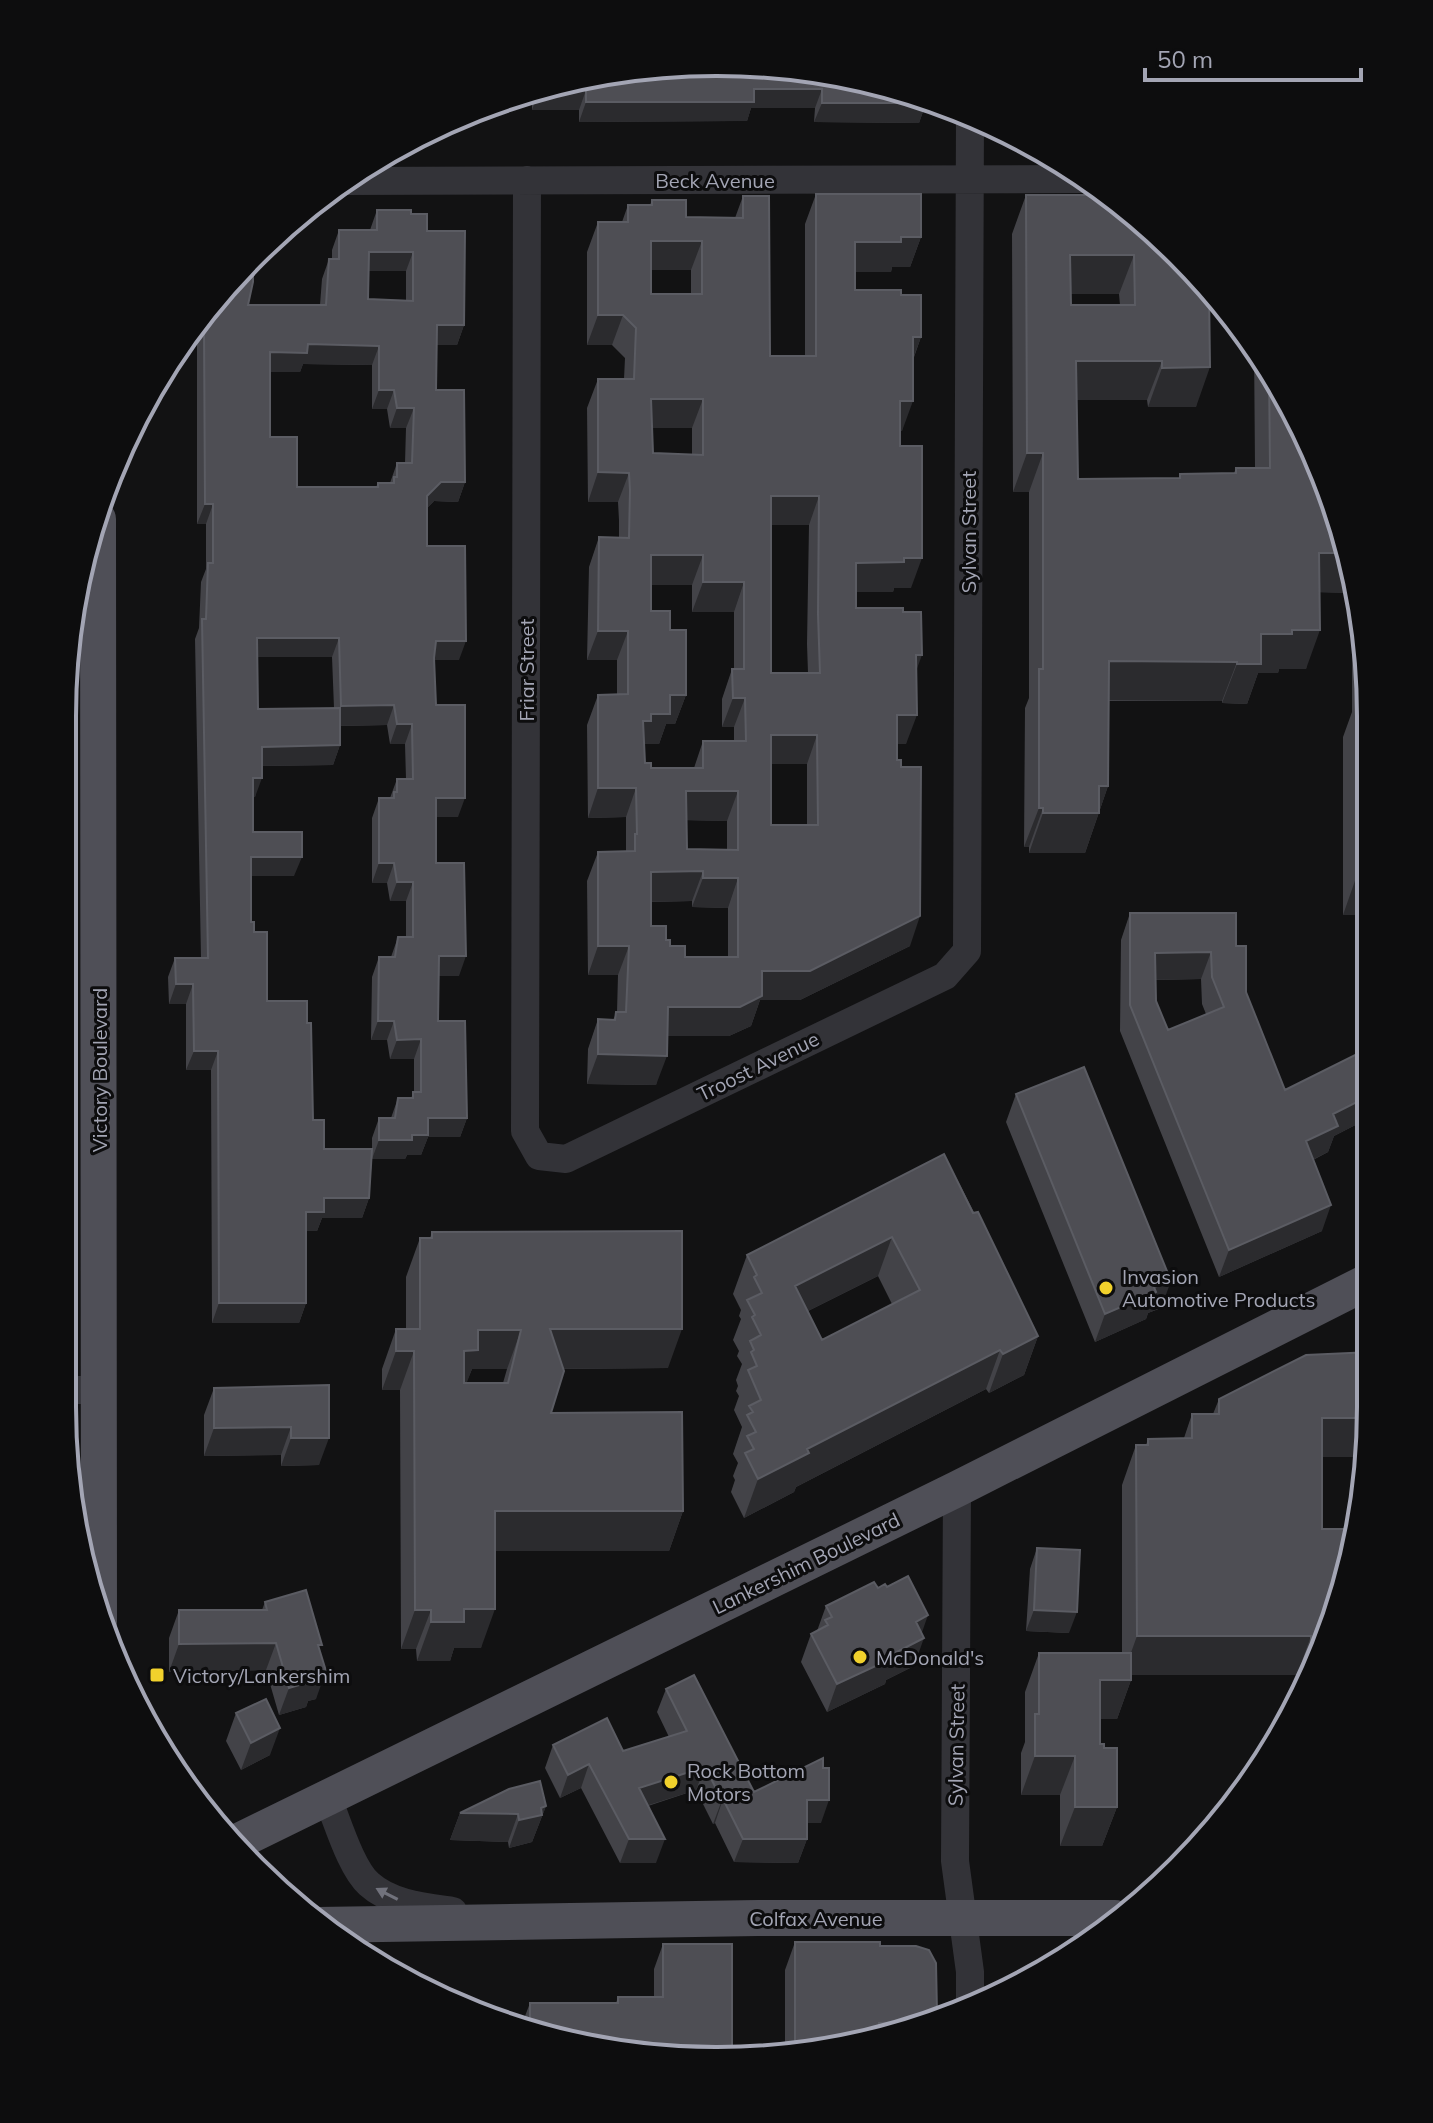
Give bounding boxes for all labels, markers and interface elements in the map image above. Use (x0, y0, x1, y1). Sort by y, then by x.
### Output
scale bar (1145, 32, 1361, 82)
text: 50 m (1157, 44, 1213, 74)
street label: Beck Avenue (655, 168, 775, 193)
street label: Sylvan Street (956, 471, 981, 593)
street label: Friar Street (514, 619, 539, 721)
street label: Victory Boulevard (87, 988, 112, 1152)
street label: Troost Avenue (693, 1026, 823, 1106)
place label: Invasion Automotive Products (1122, 1264, 1316, 1312)
marker: Invasion Automotive Products (1097, 1279, 1115, 1297)
street label: Lankershim Boulevard (708, 1507, 904, 1619)
place label: McDonald's (876, 1645, 984, 1670)
marker: McDonald's (851, 1648, 869, 1666)
place label: Victory/Lankershim (173, 1663, 350, 1688)
marker: Victory/Lankershim (148, 1666, 166, 1684)
street label: Sylvan Street (942, 1684, 970, 1806)
place label: Rock Bottom Motors (687, 1758, 805, 1806)
marker: Rock Bottom Motors (662, 1773, 680, 1791)
one-way arrow (375, 1887, 398, 1900)
street label: Colfax Avenue (749, 1906, 883, 1931)

